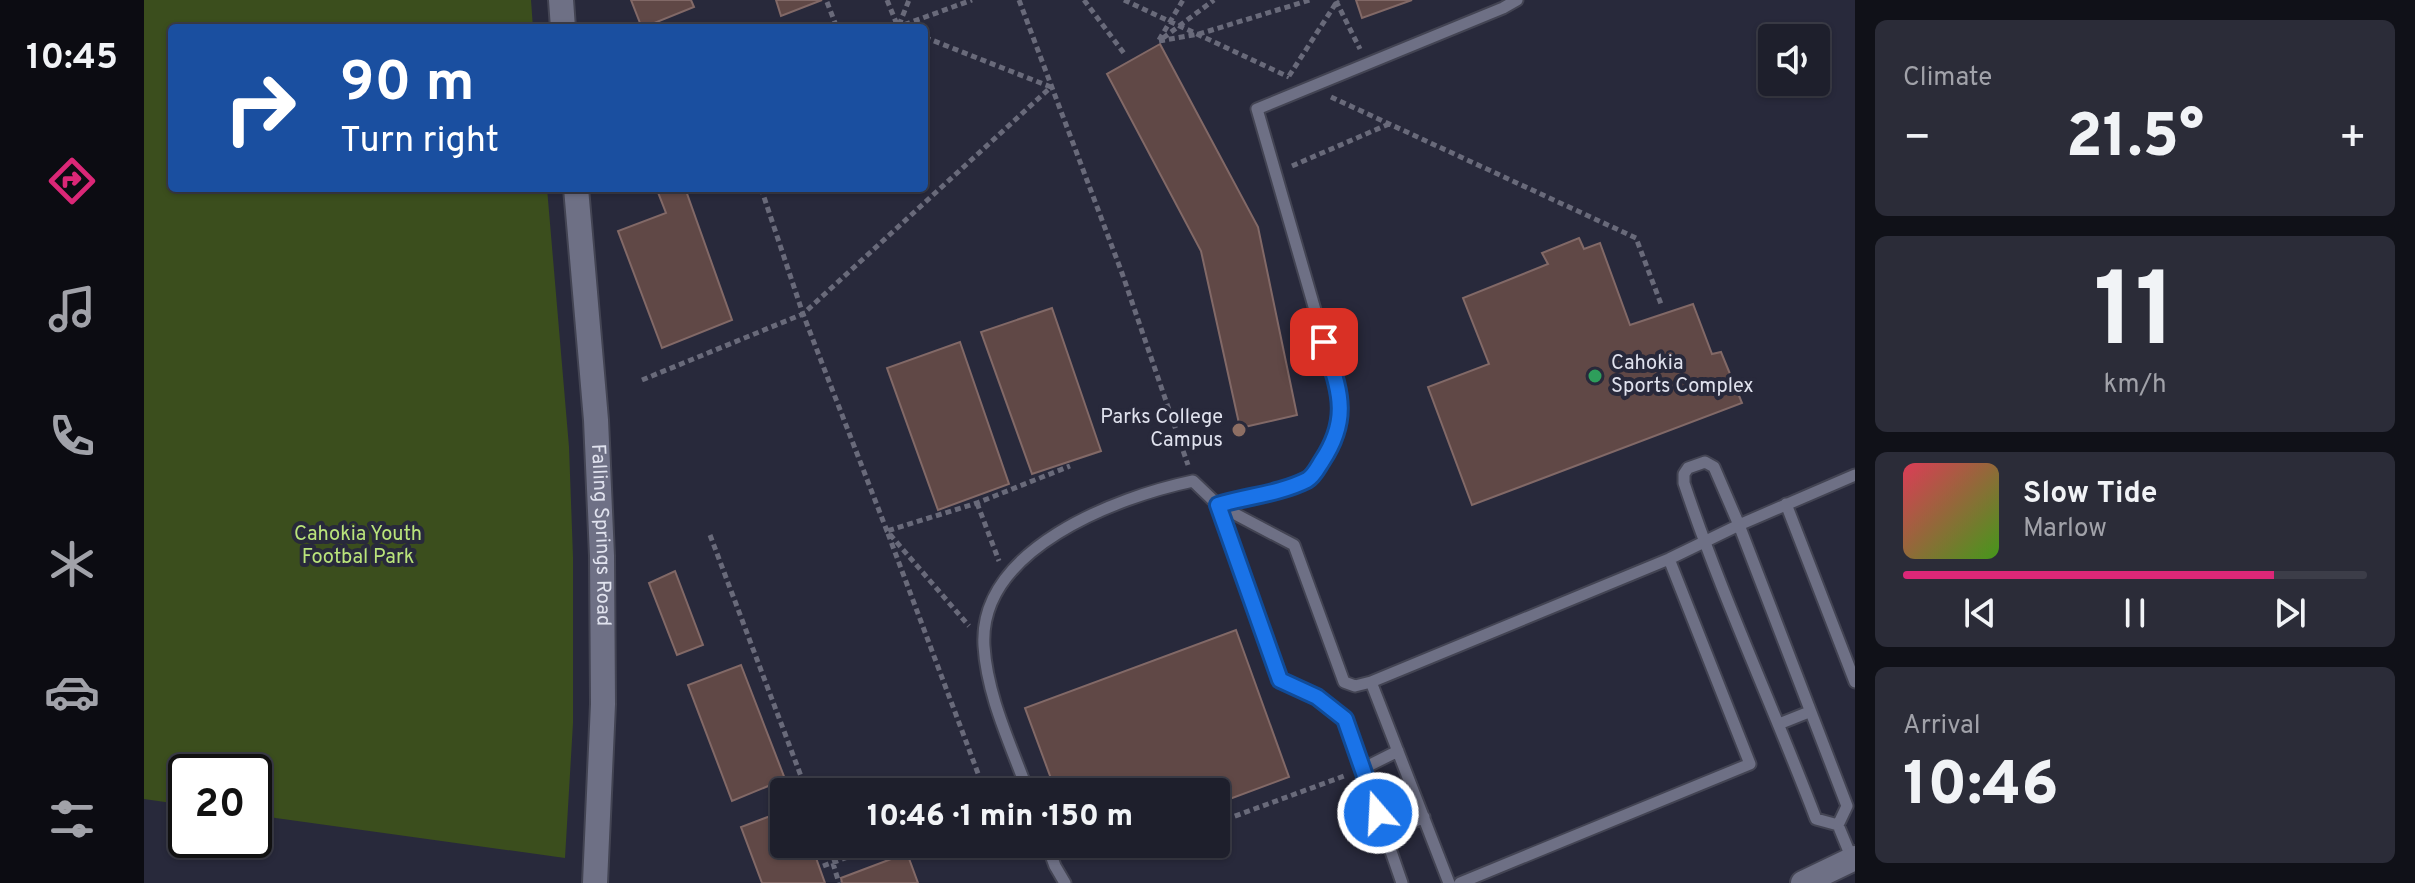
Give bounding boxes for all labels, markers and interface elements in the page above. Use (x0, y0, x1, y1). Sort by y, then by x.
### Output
map controls (1758, 24, 1830, 96)
button: sound (1758, 24, 1830, 96)
text: 10:45 (26, 36, 118, 82)
text: 90 m (340, 50, 475, 120)
icon: right (208, 56, 312, 160)
text: Climate (1903, 62, 1992, 95)
text: 21.5° (2066, 102, 2204, 178)
text: − (1903, 112, 1931, 168)
text: + (2339, 112, 2367, 168)
text: Turn right (340, 119, 499, 165)
icon: directions (44, 153, 100, 209)
text: 11 (2093, 251, 2177, 383)
icon: music (44, 281, 100, 337)
pin (1290, 308, 1358, 376)
icon: arrive (1302, 320, 1346, 364)
place label: Cahokia Sports Complex (1611, 351, 1754, 400)
marker: Cahokia Sports Complex (1586, 367, 1604, 385)
text: km/h (2103, 369, 2167, 402)
place label: Parks College Campus (1100, 405, 1223, 454)
icon: phone (44, 408, 100, 464)
marker: Parks College Campus (1230, 421, 1248, 439)
street label: Falling Springs Road (584, 443, 615, 626)
text: Slow Tide (2023, 476, 2157, 513)
text: Marlow (2023, 513, 2107, 546)
park label: Cahokia Youth Footbal Park (294, 522, 422, 571)
icon: climate (44, 536, 100, 592)
icon: previous (1958, 591, 2002, 635)
icon: pause (2113, 591, 2157, 635)
icon: next (2268, 591, 2312, 635)
icon: car (44, 664, 100, 720)
text: Arrival (1903, 710, 1981, 743)
text: 10:46 (1903, 750, 2058, 826)
speed limit sign: 20 (168, 754, 272, 858)
position arrow (1336, 771, 1420, 855)
icon: filters (44, 791, 100, 847)
text: 10:46 · 1 min · 150 m (867, 799, 1133, 836)

